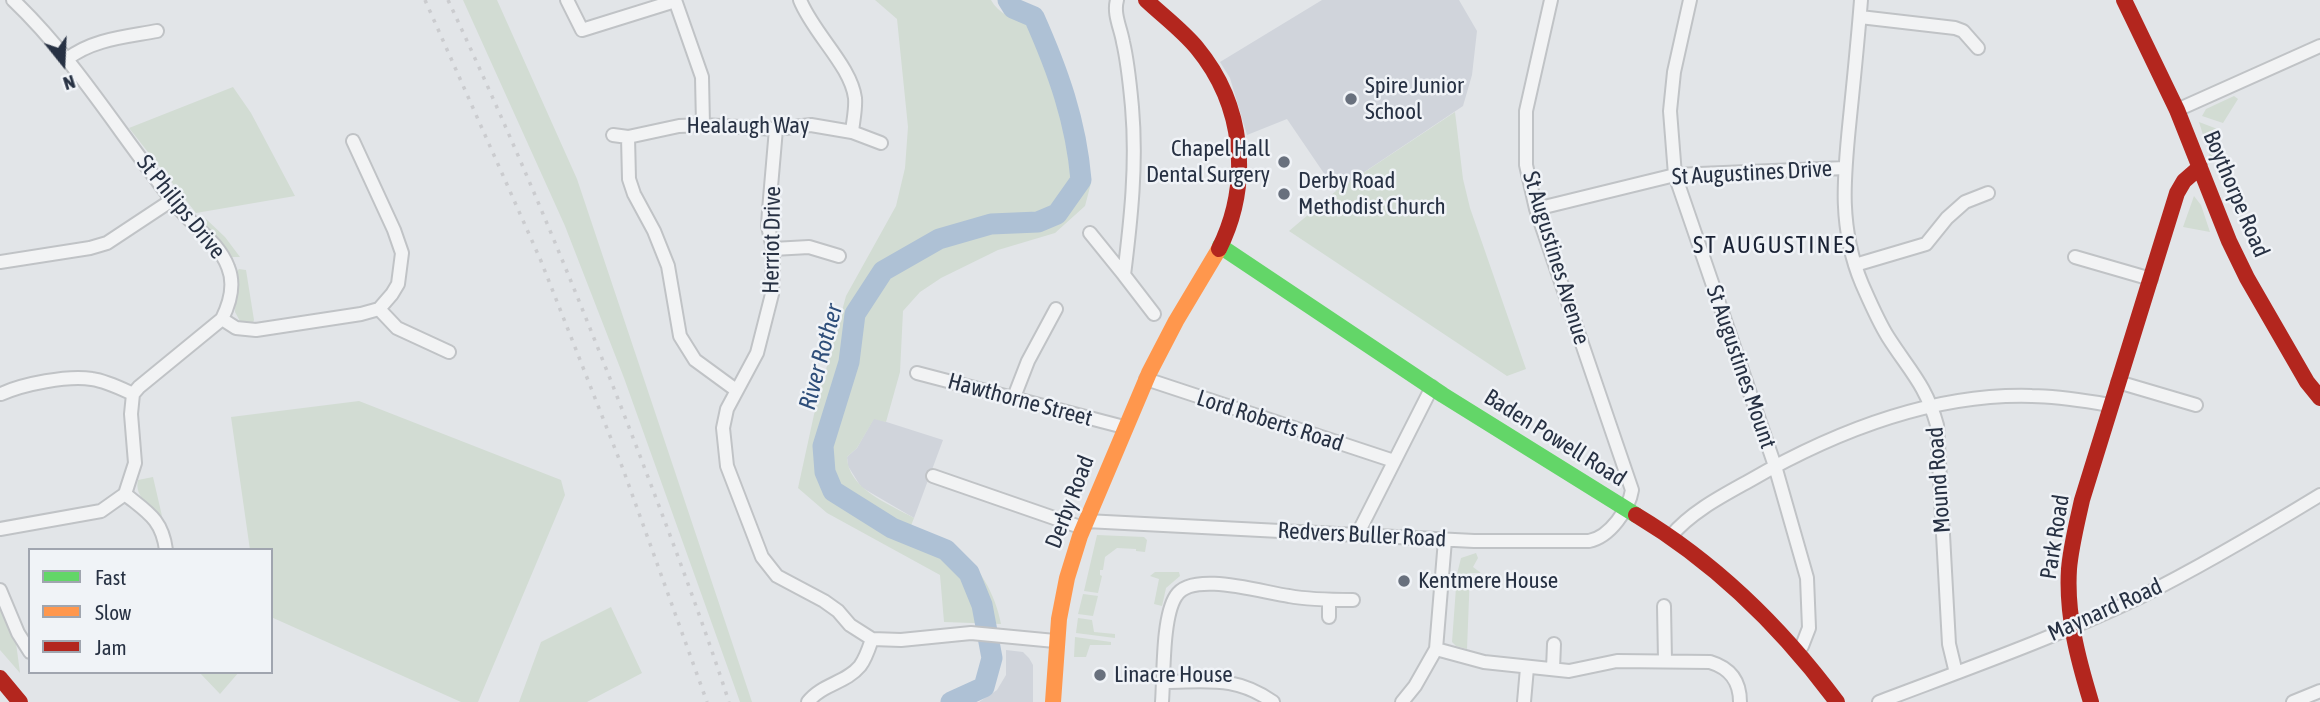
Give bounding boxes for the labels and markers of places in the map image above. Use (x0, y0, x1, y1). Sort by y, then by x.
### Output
place label: Spire Junior School (1365, 72, 1464, 126)
marker: Spire Junior School (1343, 91, 1359, 107)
place label: Chapel Hall Dental Surgery (1146, 135, 1270, 189)
marker: Chapel Hall Dental Surgery (1276, 154, 1292, 170)
place label: Derby Road Methodist Church (1298, 167, 1446, 221)
marker: Derby Road Methodist Church (1276, 186, 1292, 202)
place label: Kentmere House (1418, 567, 1558, 595)
marker: Kentmere House (1396, 573, 1412, 589)
place label: Linacre House (1114, 661, 1233, 689)
marker: Linacre House (1092, 667, 1108, 683)

